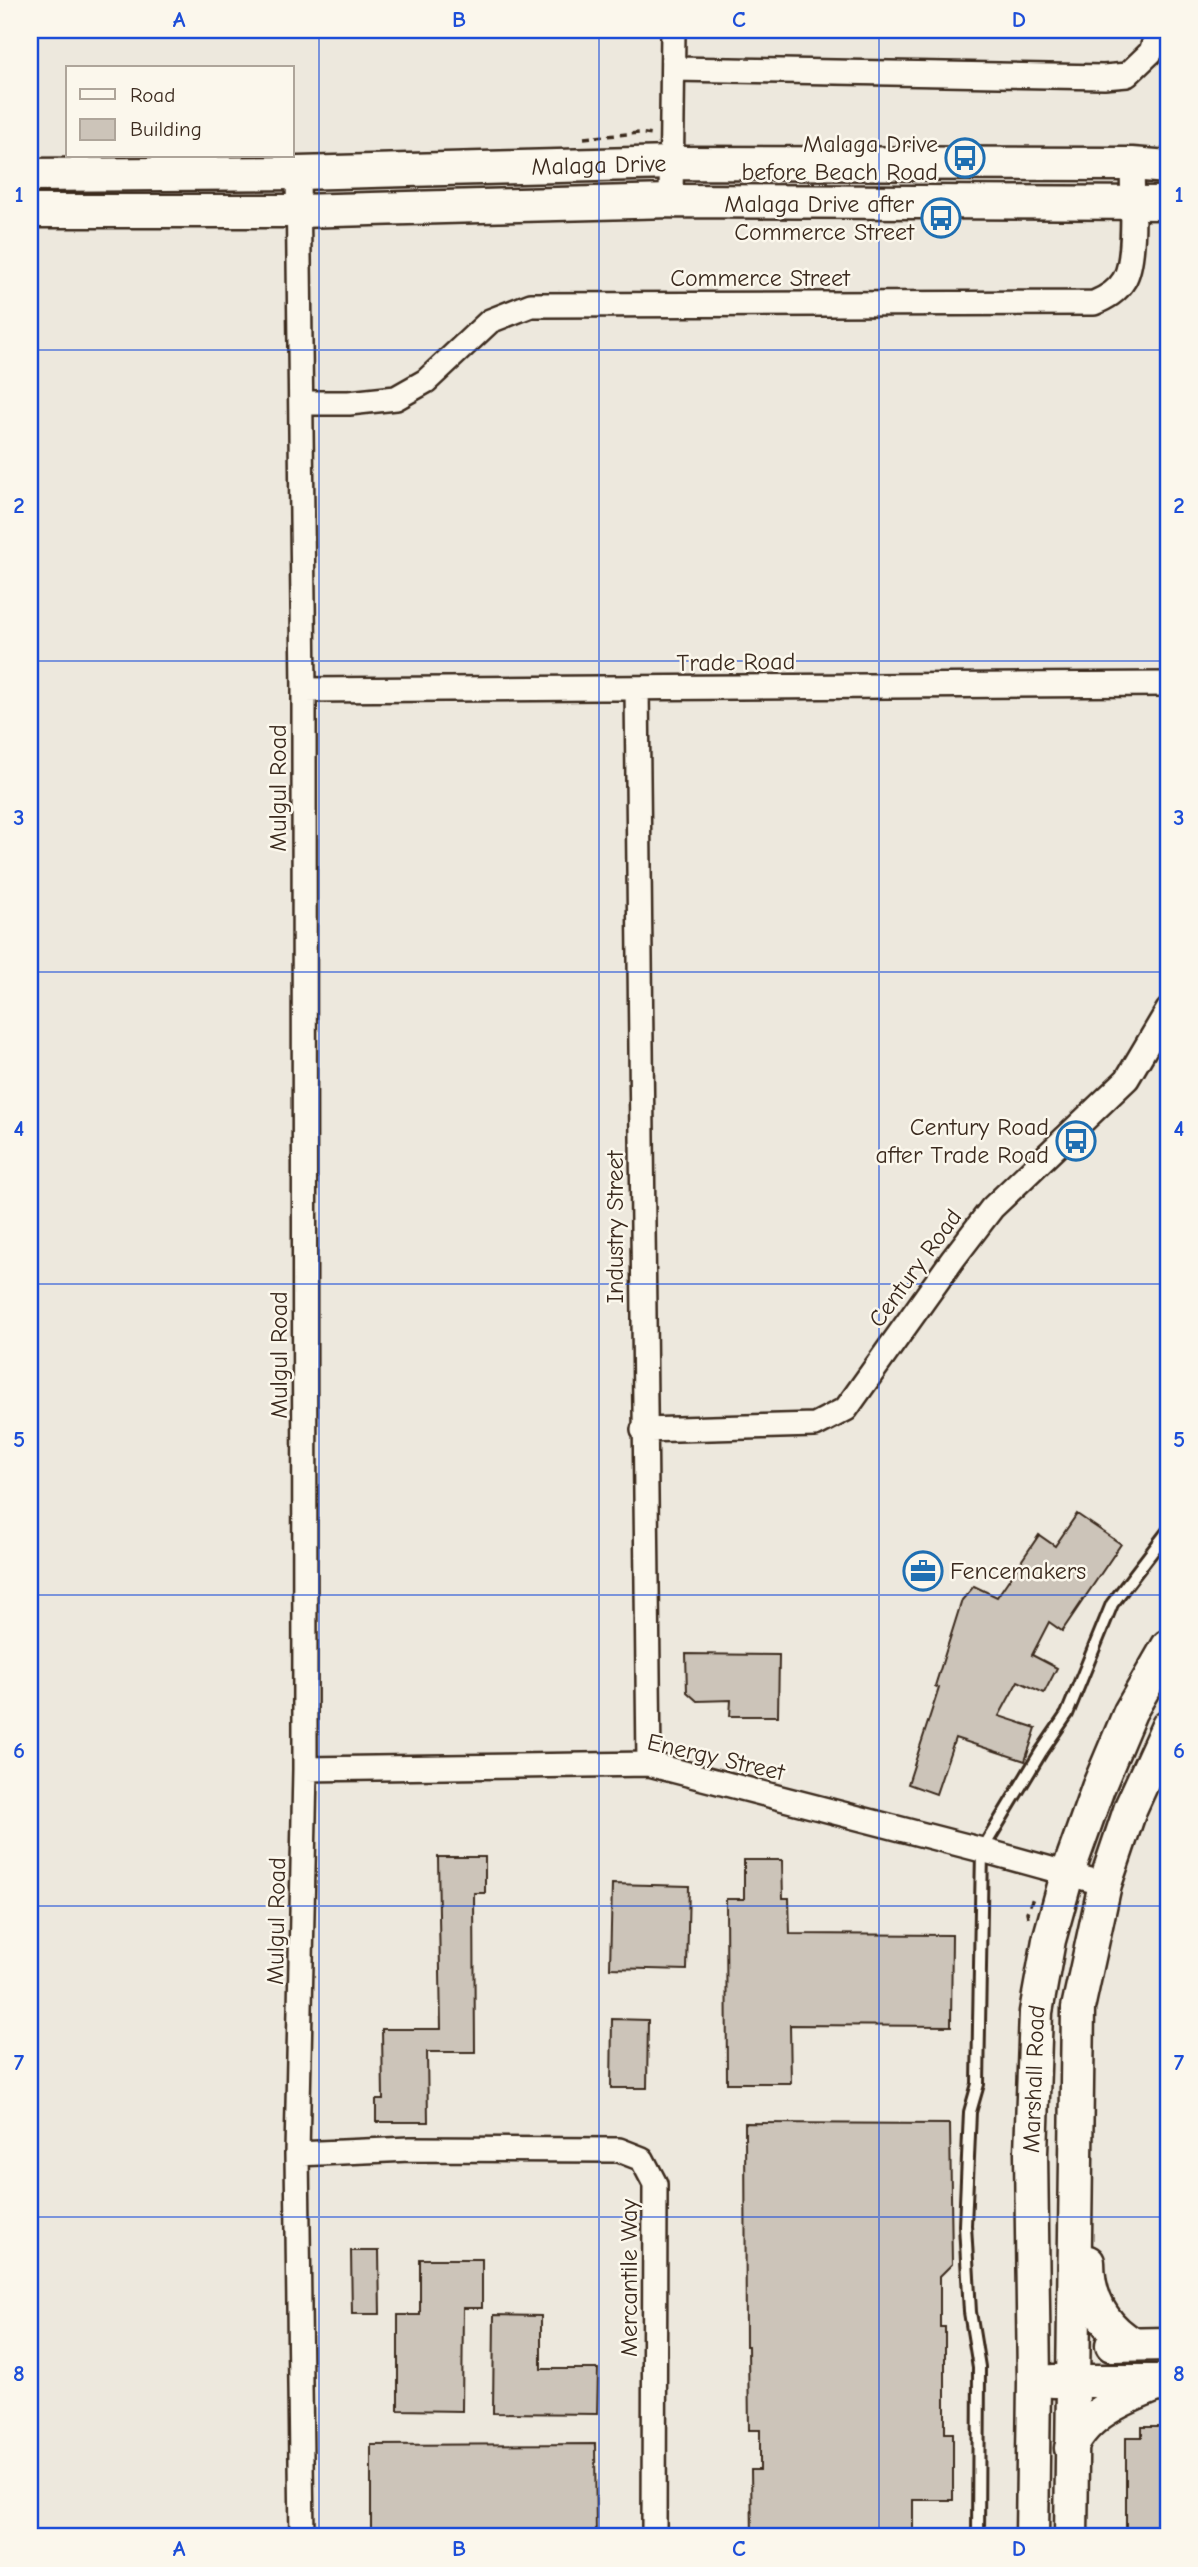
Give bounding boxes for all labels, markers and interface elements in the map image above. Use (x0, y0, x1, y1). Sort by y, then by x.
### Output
text: A (173, 6, 186, 33)
text: B (452, 6, 466, 33)
text: C (732, 6, 746, 33)
text: D (1012, 6, 1026, 33)
legend (66, 66, 294, 158)
text: Road (130, 83, 175, 107)
text: Building (130, 117, 202, 141)
place label: Malaga Drive before Beach Road (742, 130, 938, 186)
bus stop icon: Malaga Drive before Beach Road (944, 137, 986, 179)
street label: Malaga Drive (531, 149, 667, 181)
text: 1 (14, 181, 24, 208)
text: 1 (1174, 181, 1184, 208)
place label: Malaga Drive after Commerce Street (724, 190, 915, 246)
bus stop icon: Malaga Drive after Commerce Street (920, 197, 962, 239)
street label: Commerce Street (670, 264, 851, 292)
text: 2 (13, 492, 25, 519)
text: 2 (1173, 492, 1185, 519)
street label: Trade Road (676, 647, 796, 677)
street label: Mulgul Road (264, 724, 292, 852)
text: 3 (13, 804, 25, 831)
text: 3 (1173, 804, 1185, 831)
place label: Century Road after Trade Road (876, 1113, 1049, 1169)
text: 4 (14, 1115, 25, 1142)
text: 4 (1174, 1115, 1185, 1142)
bus stop icon: Century Road after Trade Road (1055, 1120, 1097, 1162)
street label: Industry Street (601, 1149, 629, 1303)
street label: Century Road (863, 1203, 967, 1333)
street label: Mulgul Road (265, 1291, 293, 1419)
text: 5 (13, 1426, 25, 1453)
text: 5 (1173, 1426, 1185, 1453)
office icon: Fencemakers (902, 1550, 944, 1592)
place label: Fencemakers (950, 1557, 1086, 1585)
street label: Energy Street (645, 1728, 789, 1787)
text: 6 (13, 1737, 25, 1764)
text: 6 (1173, 1737, 1185, 1764)
street label: Mulgul Road (261, 1857, 291, 1985)
street label: Marshall Road (1017, 2003, 1051, 2153)
text: 7 (14, 2049, 25, 2076)
text: 7 (1174, 2049, 1185, 2076)
street label: Mercantile Way (615, 2199, 643, 2357)
text: 8 (13, 2360, 25, 2387)
text: 8 (1173, 2360, 1185, 2387)
text: A (173, 2535, 186, 2562)
text: B (452, 2535, 466, 2562)
text: C (732, 2535, 746, 2562)
text: D (1012, 2535, 1026, 2562)

